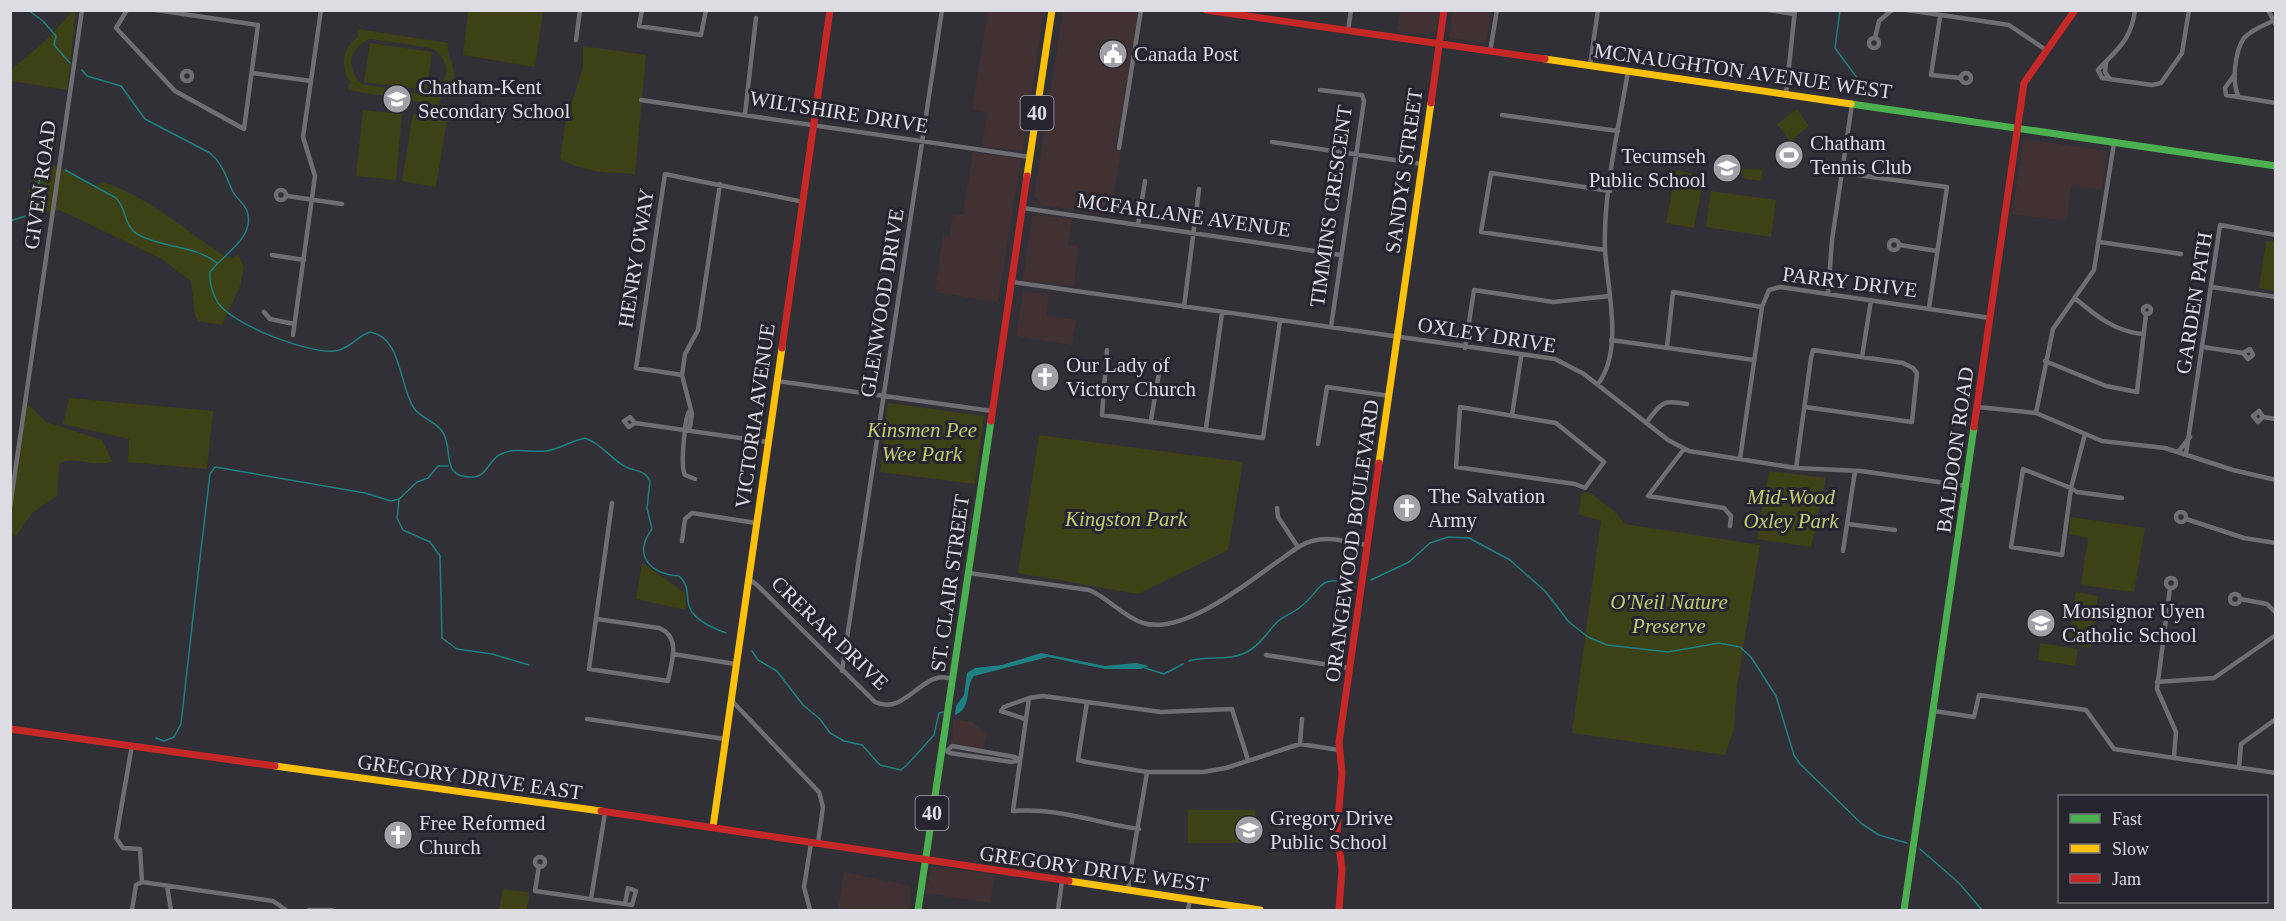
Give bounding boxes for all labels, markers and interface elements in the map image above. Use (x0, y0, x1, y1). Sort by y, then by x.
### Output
public building icon: Canada Post (1097, 38, 1129, 70)
street label: MCNAUGHTON AVENUE WEST (1592, 38, 1894, 104)
place label: Canada Post (1134, 42, 1239, 66)
place label: Chatham-Kent Secondary School (418, 75, 570, 123)
school or university icon: Chatham-Kent Secondary School (381, 83, 413, 115)
street label: WILTSHIRE DRIVE (748, 86, 930, 138)
street label: SANDYS STREET (1381, 87, 1427, 255)
road number: 40 (1020, 96, 1054, 130)
street label: TIMMINS CRESCENT (1305, 103, 1357, 308)
street label: GIVEN ROAD (19, 119, 61, 251)
place label: Chatham Tennis Club (1810, 131, 1912, 179)
sports icon: Chatham Tennis Club (1773, 139, 1805, 171)
place label: Tecumseh Public School (1589, 144, 1706, 192)
school or university icon: Tecumseh Public School (1711, 152, 1743, 184)
street label: HENRY O'WAY (613, 187, 659, 329)
street label: MCFARLANE AVENUE (1076, 188, 1292, 242)
street label: GLENWOOD DRIVE (855, 207, 909, 399)
street label: GARDEN PATH (2171, 230, 2217, 376)
street label: PARRY DRIVE (1781, 262, 1919, 302)
street label: OXLEY DRIVE (1416, 312, 1558, 358)
street label: VICTORIA AVENUE (730, 322, 780, 510)
place label: Our Lady of Victory Church (1066, 353, 1196, 401)
church icon: Our Lady of Victory Church (1029, 361, 1061, 393)
street label: BALDOON ROAD (1931, 365, 1979, 535)
street label: ORANGEWOOD BOULEVARD (1320, 398, 1384, 684)
park label: Kinsmen Pee Wee Park (866, 418, 977, 466)
place label: The Salvation Army (1428, 484, 1546, 532)
park label: Mid-Wood Oxley Park (1743, 485, 1839, 533)
church icon: The Salvation Army (1391, 492, 1423, 524)
street label: ST. CLAIR STREET (926, 493, 974, 673)
park label: Kingston Park (1064, 507, 1188, 531)
street label: CRERAR DRIVE (766, 571, 894, 695)
park label: O'Neil Nature Preserve (1610, 590, 1728, 638)
place label: Monsignor Uyen Catholic School (2062, 599, 2205, 647)
school or university icon: Monsignor Uyen Catholic School (2025, 607, 2057, 639)
street label: GREGORY DRIVE EAST (356, 749, 584, 805)
legend (2058, 795, 2268, 903)
road number: 40 (916, 796, 948, 830)
place label: Gregory Drive Public School (1270, 806, 1393, 854)
text: Fast (2112, 809, 2142, 829)
place label: Free Reformed Church (419, 811, 546, 859)
school or university icon: Gregory Drive Public School (1233, 814, 1265, 846)
church icon: Free Reformed Church (382, 819, 414, 851)
text: Slow (2112, 839, 2149, 859)
street label: GREGORY DRIVE WEST (978, 841, 1210, 897)
text: Jam (2112, 869, 2141, 889)

